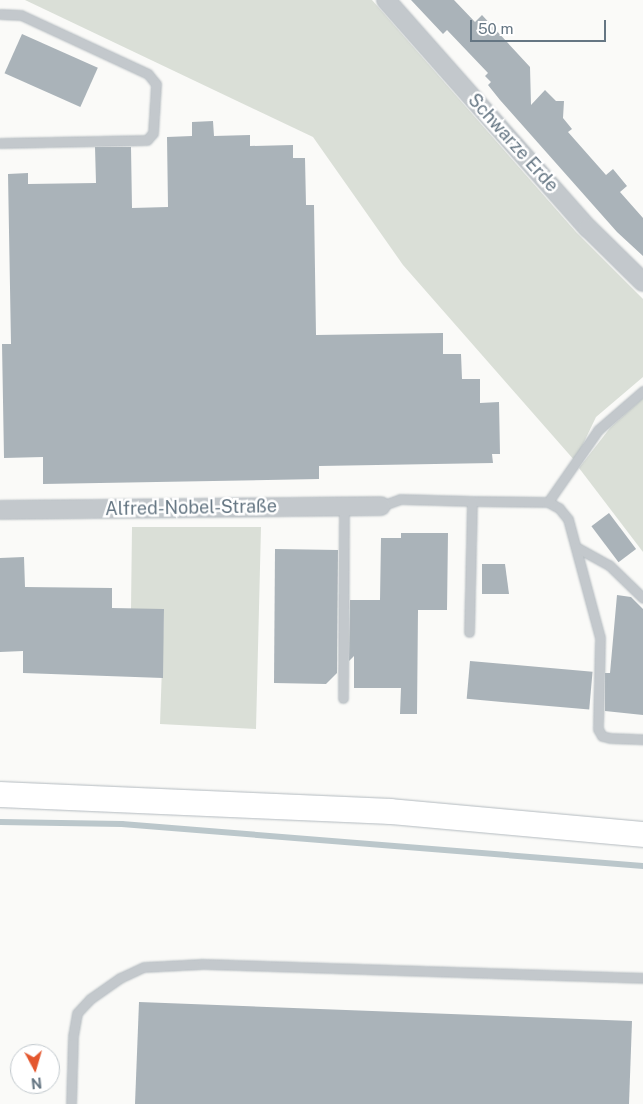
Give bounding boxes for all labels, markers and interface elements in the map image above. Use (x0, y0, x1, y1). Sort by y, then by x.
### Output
scale bar (473, 10, 609, 42)
text: 50 m (478, 20, 513, 37)
street label: Schwarze Erde (463, 89, 563, 197)
street label: Alfred-Nobel-Straße (105, 496, 277, 520)
north arrow (10, 1044, 60, 1094)
text: N (30, 1074, 43, 1091)

